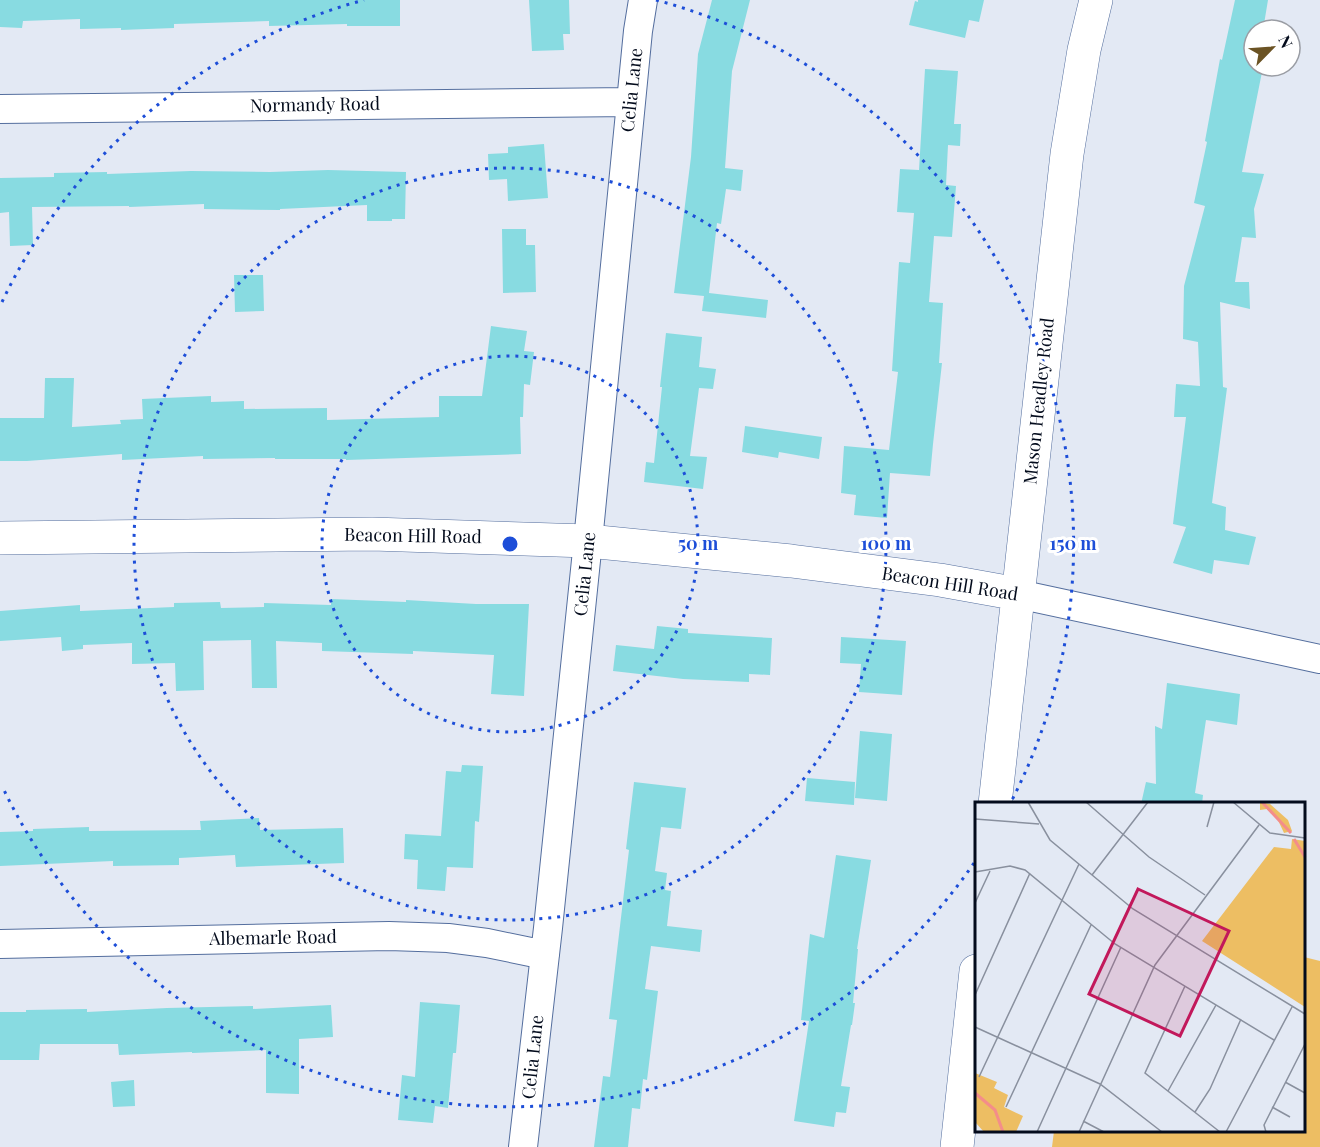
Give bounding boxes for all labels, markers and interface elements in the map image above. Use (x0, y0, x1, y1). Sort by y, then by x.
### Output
north arrow (1242, 18, 1302, 78)
text: N (1274, 32, 1298, 52)
street label: Celia Lane (615, 47, 647, 133)
street label: Normandy Road (250, 91, 381, 117)
street label: Mason Headley Road (1017, 316, 1059, 485)
street label: Beacon Hill Road (344, 522, 483, 548)
street label: Celia Lane (568, 531, 600, 617)
text: 50 m (678, 531, 719, 555)
text: 100 m (861, 531, 912, 555)
text: 150 m (1049, 531, 1097, 555)
centre of rings (500, 534, 520, 554)
street label: Beacon Hill Road (880, 560, 1021, 606)
inset map (975, 802, 1305, 1132)
street label: Albemarle Road (208, 924, 338, 950)
street label: Celia Lane (516, 1014, 548, 1100)

